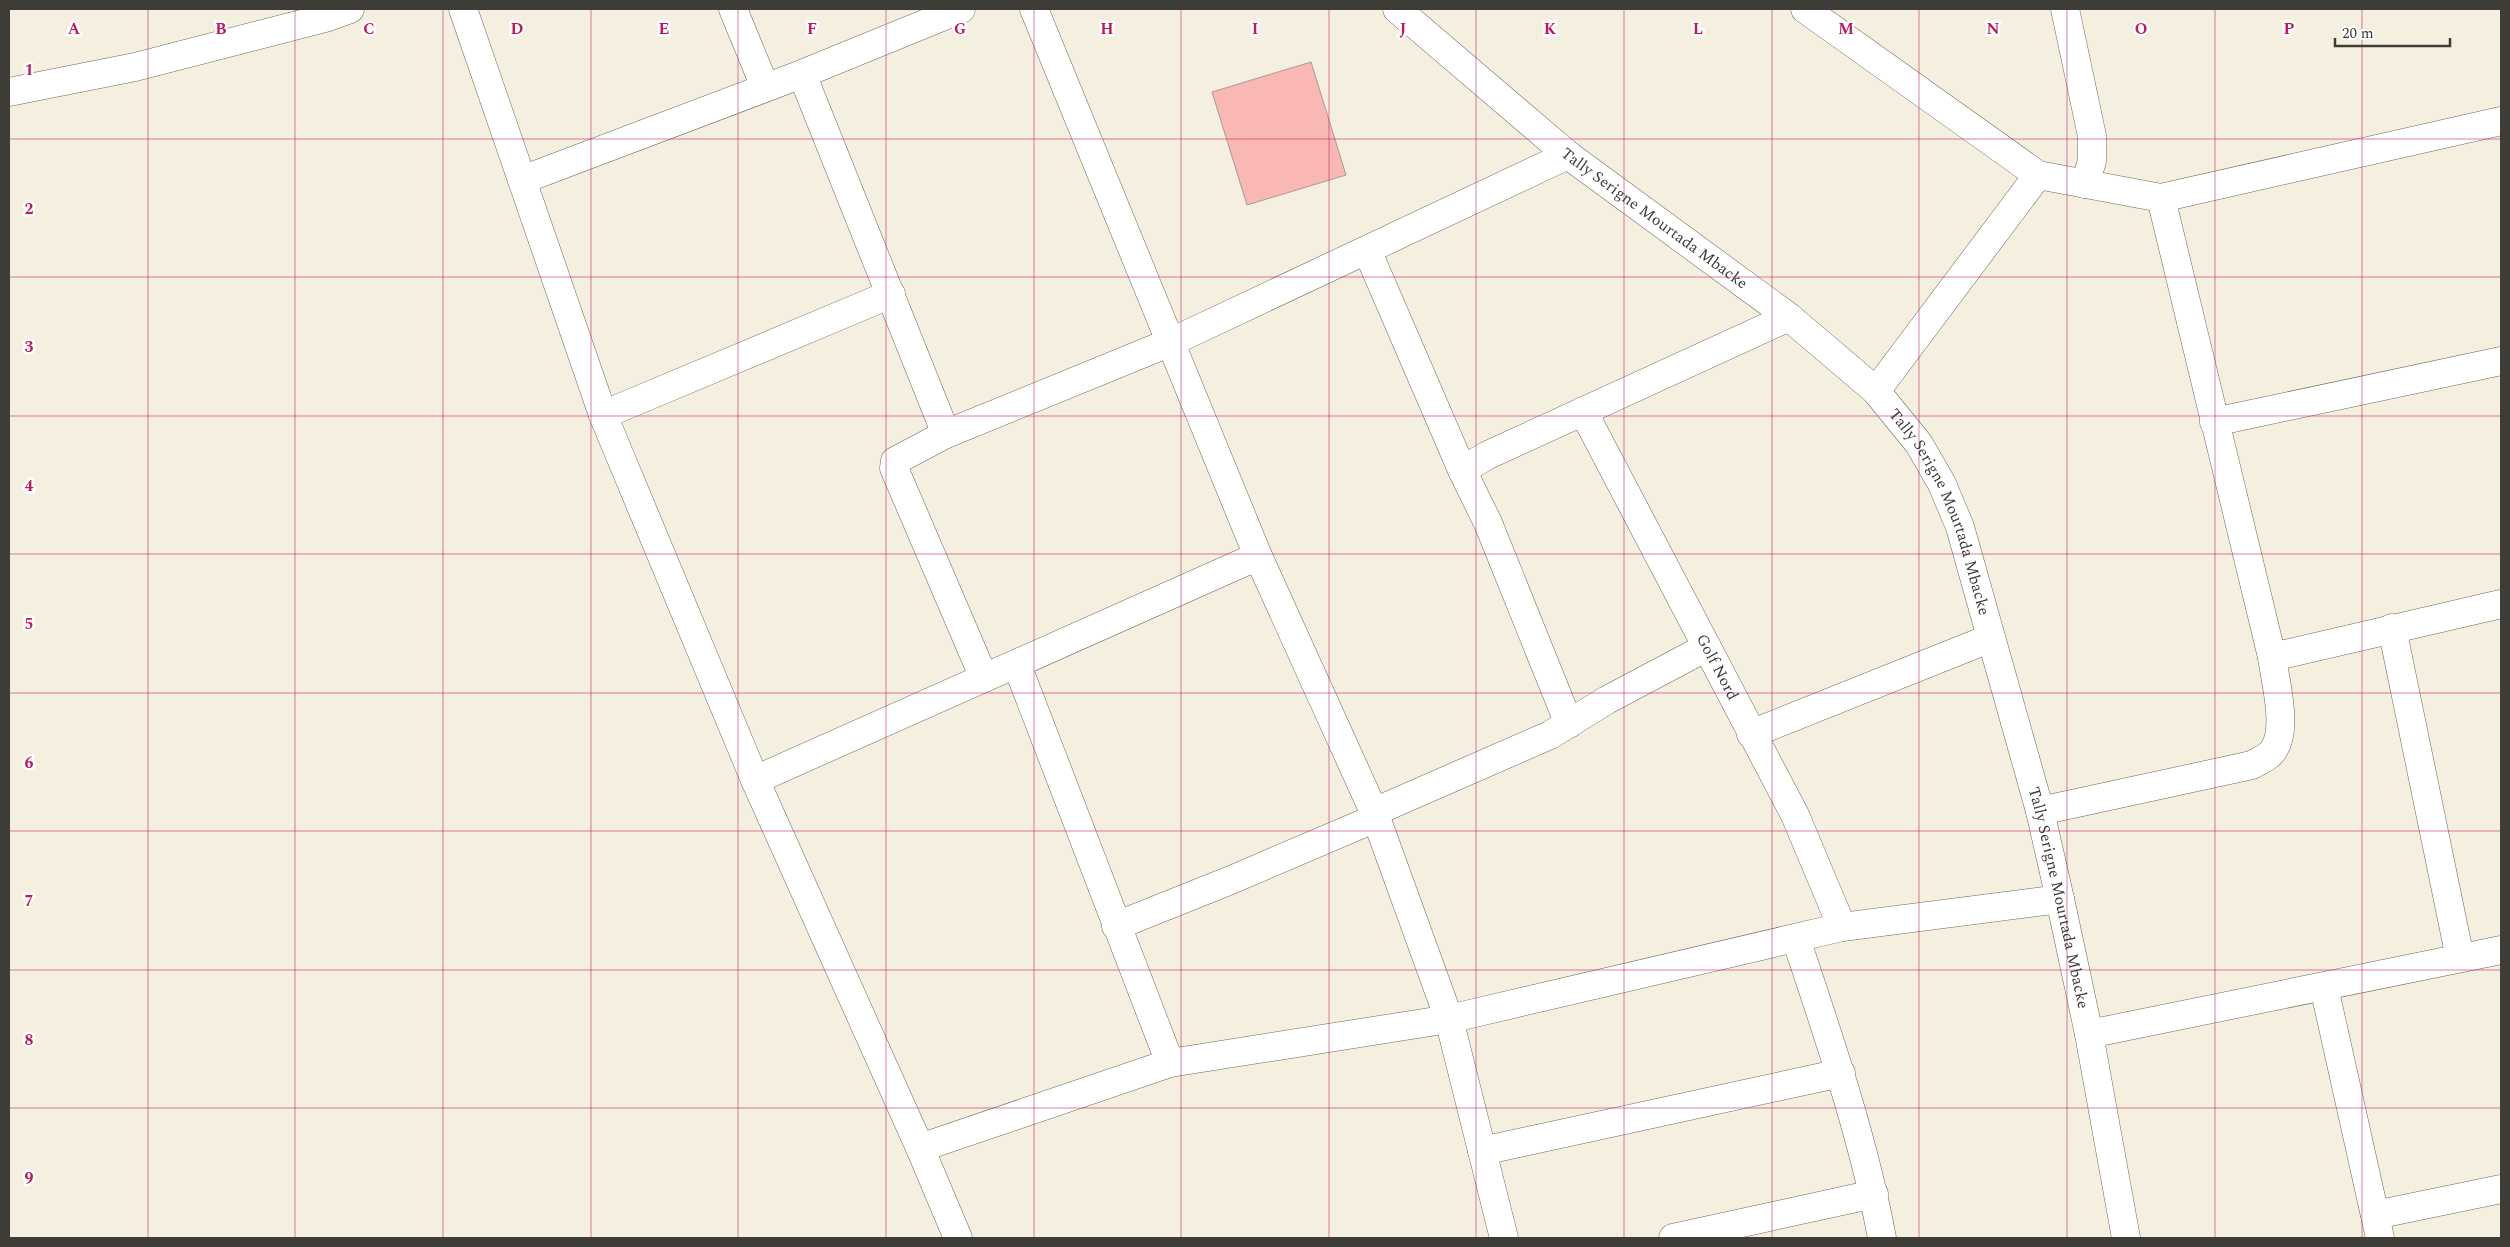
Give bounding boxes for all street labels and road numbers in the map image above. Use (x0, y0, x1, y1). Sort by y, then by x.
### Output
street label: Tally Serigne Mourtada Mbacke (1556, 142, 1753, 295)
street label: Tally Serigne Mourtada Mbacke (1883, 403, 1996, 618)
street label: Golf Nord (1690, 629, 1745, 704)
street label: Tally Serigne Mourtada Mbacke (2022, 784, 2095, 1011)

